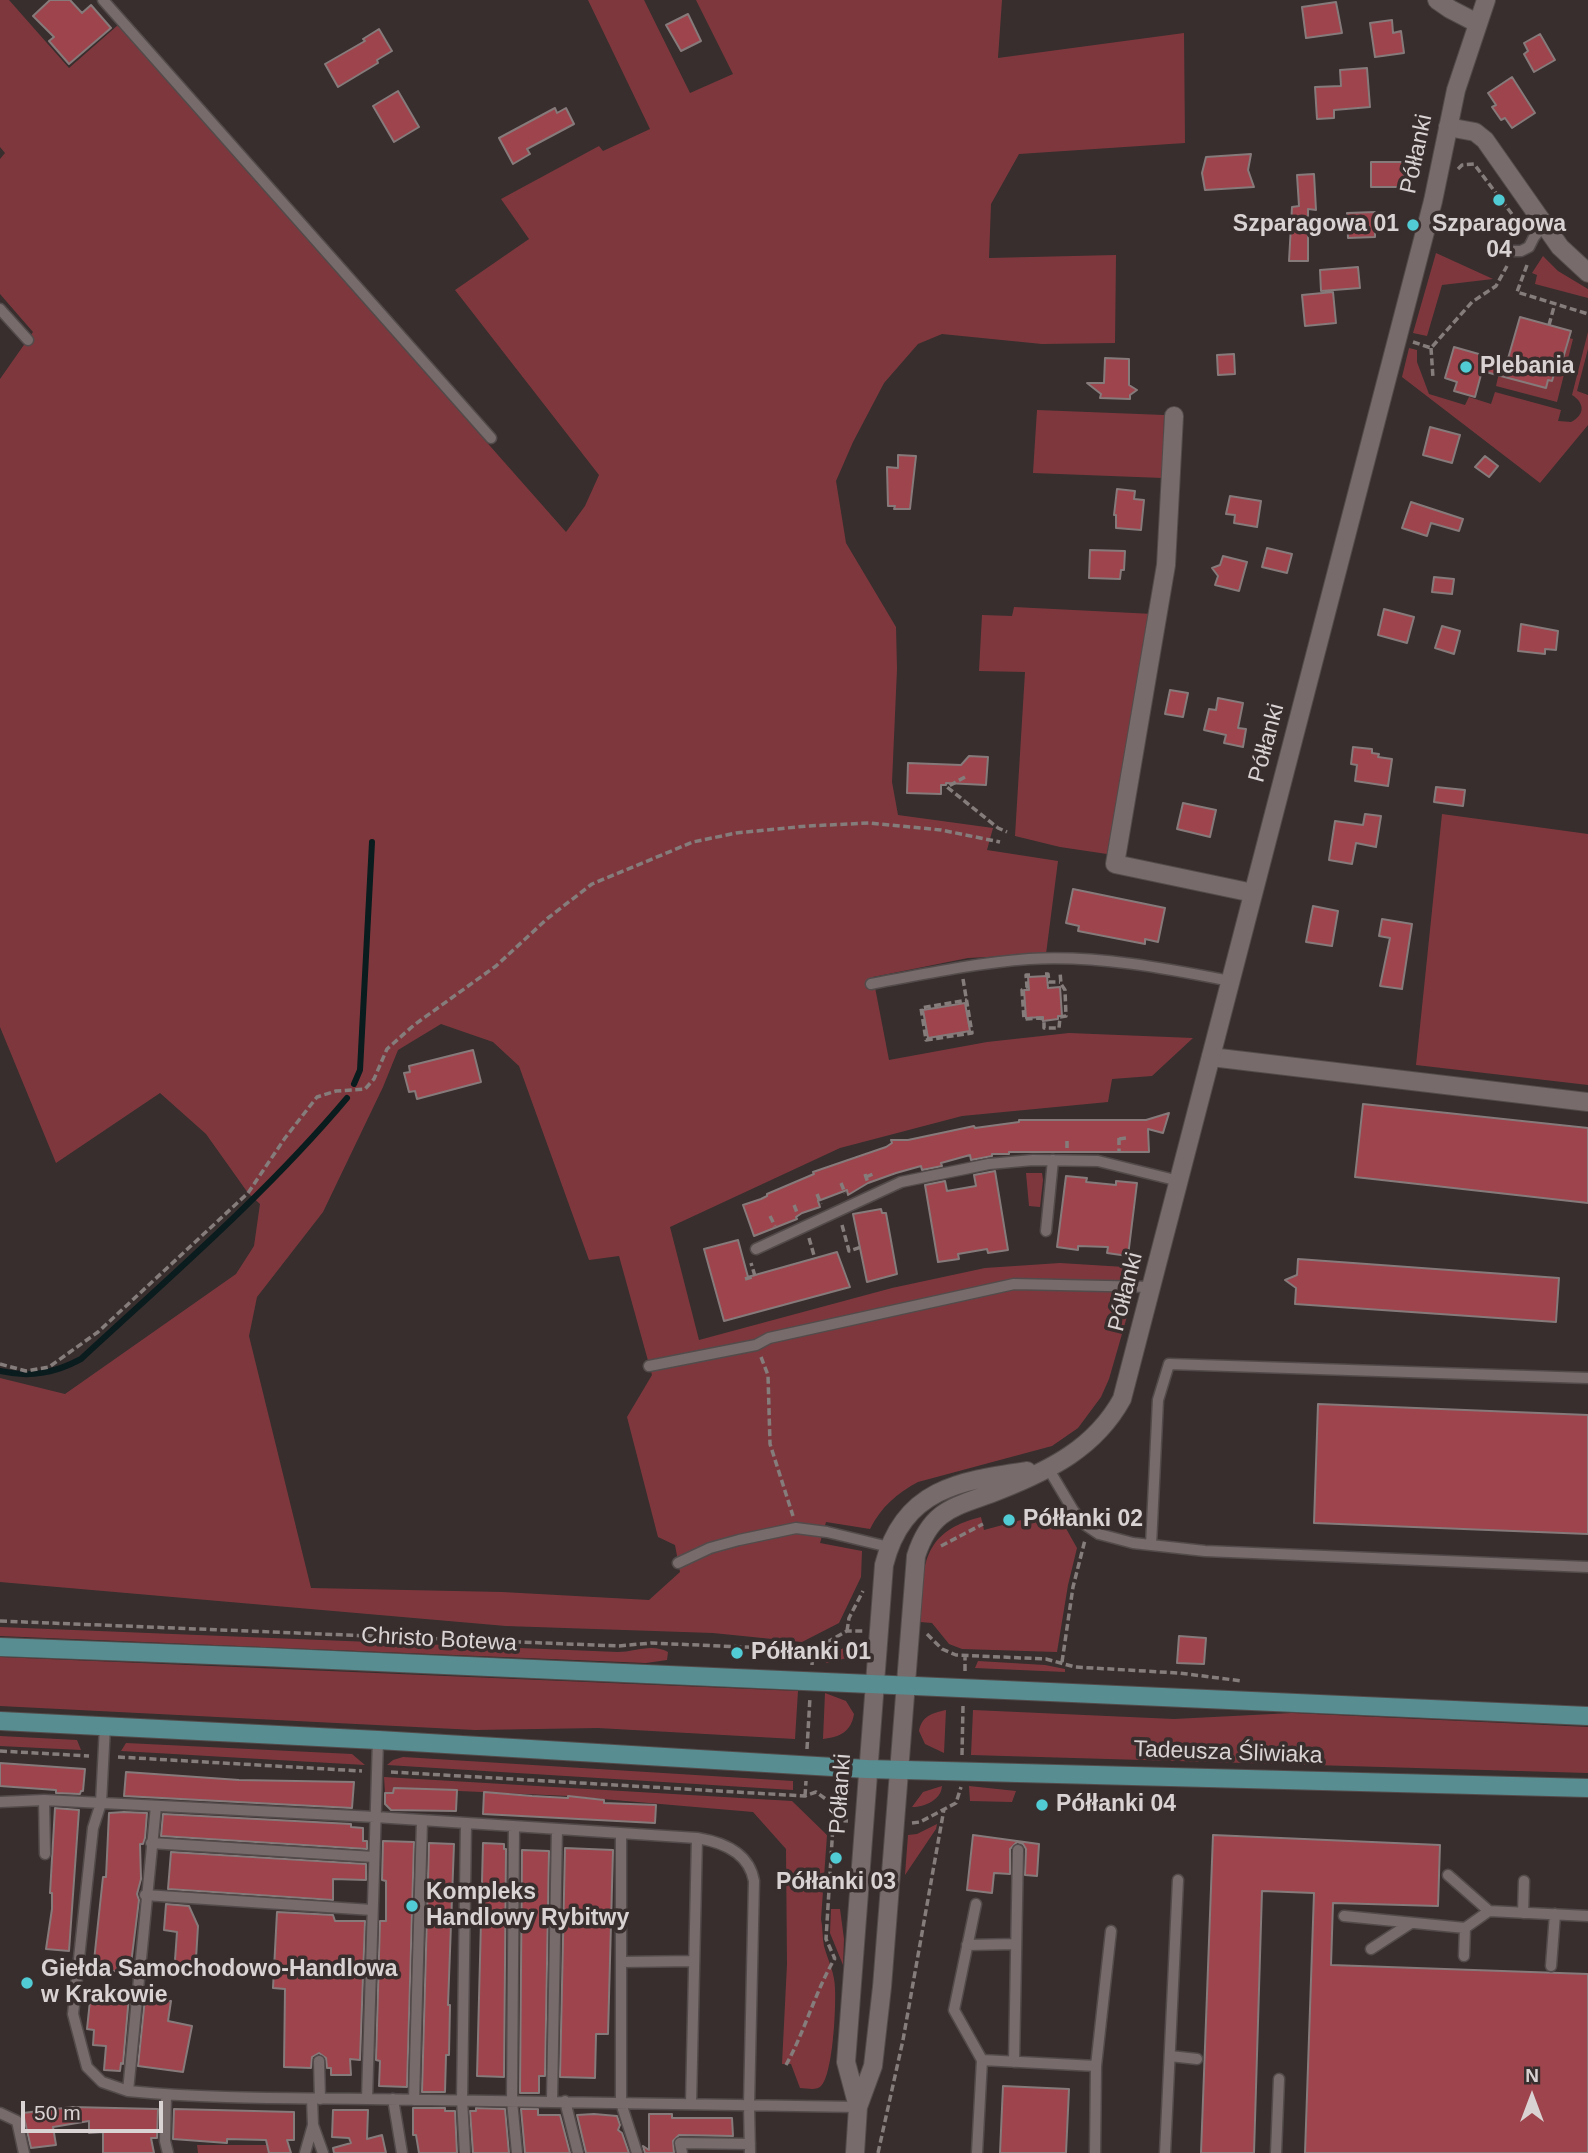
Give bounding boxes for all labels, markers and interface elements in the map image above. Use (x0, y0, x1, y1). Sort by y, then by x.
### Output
street label: Półłanki (1395, 112, 1439, 196)
marker: Szparagowa 04 (1491, 192, 1507, 208)
place label: Szparagowa 01 (1233, 211, 1399, 239)
place label: Szparagowa 04 (1432, 211, 1566, 265)
marker: Szparagowa 01 (1405, 217, 1421, 233)
place label: Plebania (1480, 353, 1575, 381)
marker: Plebania (1458, 359, 1474, 375)
street label: Półłanki (1243, 701, 1291, 785)
street label: Półłanki (1103, 1250, 1149, 1334)
place label: Półłanki 02 (1023, 1506, 1143, 1534)
marker: Półłanki 02 (1001, 1512, 1017, 1528)
street label: Christo Botewa (360, 1622, 518, 1658)
place label: Półłanki 01 (751, 1639, 871, 1667)
marker: Półłanki 01 (729, 1645, 745, 1661)
street label: Tadeusza Śliwiaka (1133, 1736, 1323, 1770)
street label: Półłanki (824, 1753, 858, 1835)
place label: Półłanki 04 (1056, 1791, 1176, 1819)
marker: Półłanki 04 (1034, 1797, 1050, 1813)
marker: Półłanki 03 (828, 1850, 844, 1866)
place label: Półłanki 03 (776, 1869, 896, 1897)
place label: Kompleks Handlowy Rybitwy (426, 1879, 629, 1933)
marker: Kompleks Handlowy Rybitwy (404, 1898, 420, 1914)
place label: Giełda Samochodowo-Handlowa w Krakowie (41, 1956, 398, 2010)
marker: Giełda Samochodowo-Handlowa w Krakowie (19, 1975, 35, 1991)
north arrow (1497, 2062, 1567, 2132)
text: N (1525, 2065, 1539, 2086)
scale bar (24, 2086, 166, 2130)
text: 50 m (34, 2101, 81, 2124)

